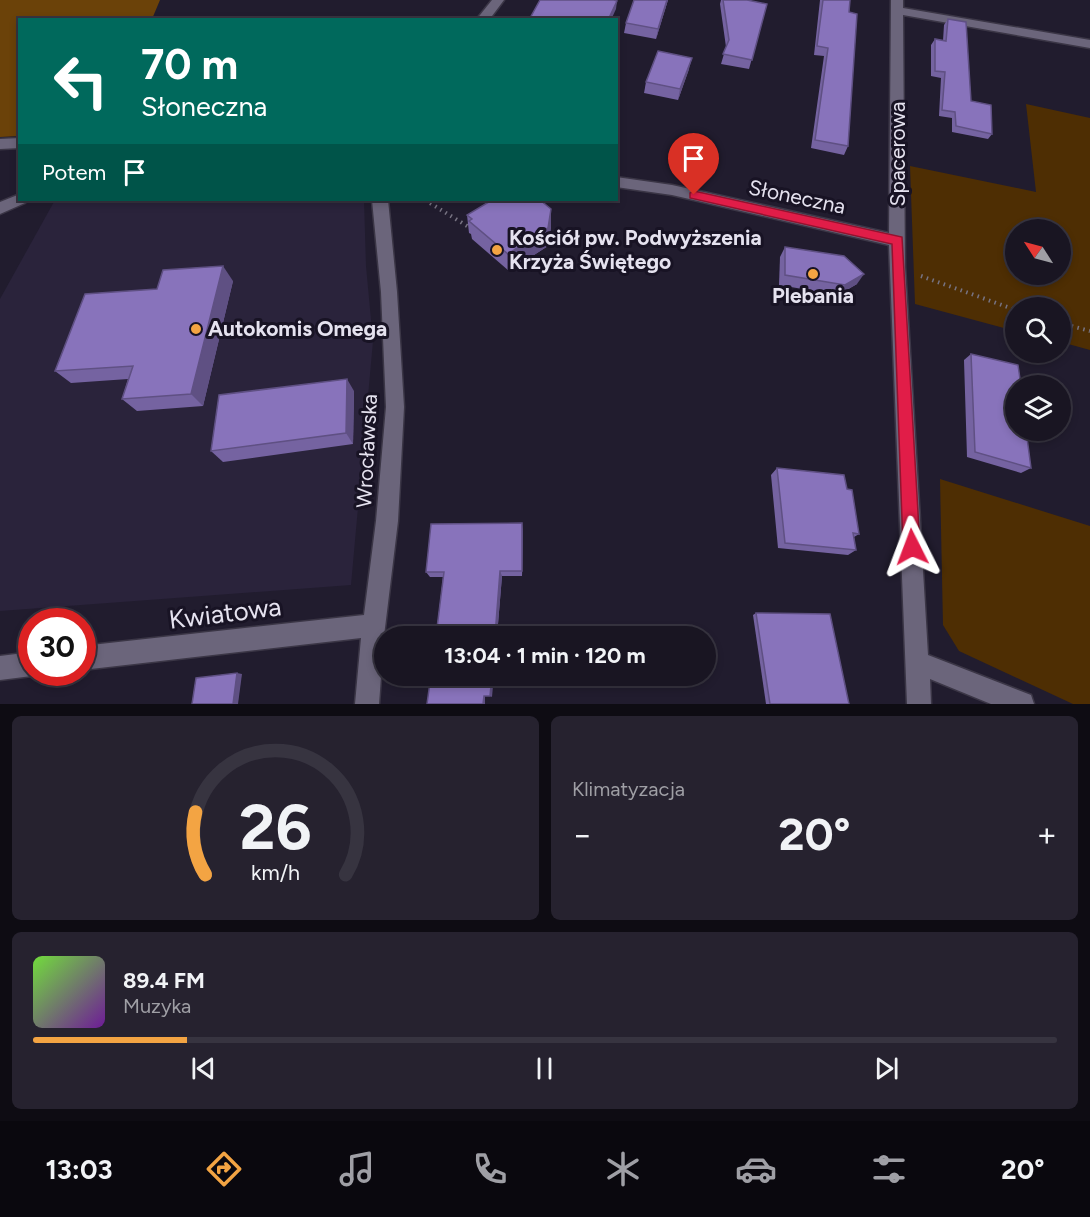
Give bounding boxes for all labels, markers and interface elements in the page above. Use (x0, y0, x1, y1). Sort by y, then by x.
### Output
text: 70 m (141, 39, 238, 90)
icon: left (42, 42, 120, 120)
text: Słoneczna (141, 90, 267, 123)
street label: Spacerowa (885, 102, 910, 206)
pin (668, 133, 719, 195)
icon: arrive (677, 142, 710, 175)
icon: arrive (118, 156, 151, 189)
text: Potem (42, 159, 106, 186)
street label: Słoneczna (746, 174, 848, 219)
north arrow (1005, 219, 1071, 285)
map controls (1005, 219, 1071, 441)
place label: Kościół pw. Podwyższenia Krzyża Świętego (509, 225, 762, 274)
marker: Kościół pw. Podwyższenia Krzyża Świętego (490, 243, 504, 257)
marker: Plebania (806, 267, 820, 281)
place label: Plebania (772, 283, 854, 308)
button: search (1005, 297, 1071, 363)
place label: Autokomis Omega (208, 316, 387, 341)
marker: Autokomis Omega (189, 322, 203, 336)
button: layers (1005, 375, 1071, 441)
street label: Wrocławska (351, 393, 382, 509)
position arrow (880, 515, 944, 579)
street label: Kwiatowa (167, 590, 283, 636)
speed limit sign: 30 (18, 608, 96, 686)
text: 13:04 · 1 min · 120 m (444, 642, 646, 669)
text: Klimatyzacja (572, 777, 685, 801)
text: 26 (239, 790, 312, 865)
text: 20° (778, 807, 851, 861)
text: − (572, 815, 593, 854)
text: + (1036, 815, 1057, 854)
text: km/h (251, 860, 300, 885)
text: 89.4 FM (123, 967, 205, 994)
text: Muzyka (123, 994, 191, 1018)
icon: previous (187, 1052, 220, 1085)
icon: pause (528, 1052, 561, 1085)
icon: next (870, 1052, 903, 1085)
icon: directions (203, 1148, 245, 1190)
icon: music (336, 1148, 378, 1190)
icon: phone (469, 1148, 511, 1190)
icon: climate (602, 1148, 644, 1190)
icon: car (735, 1148, 777, 1190)
icon: filters (868, 1148, 910, 1190)
text: 13:03 (45, 1153, 113, 1186)
text: 20° (1001, 1153, 1044, 1186)

